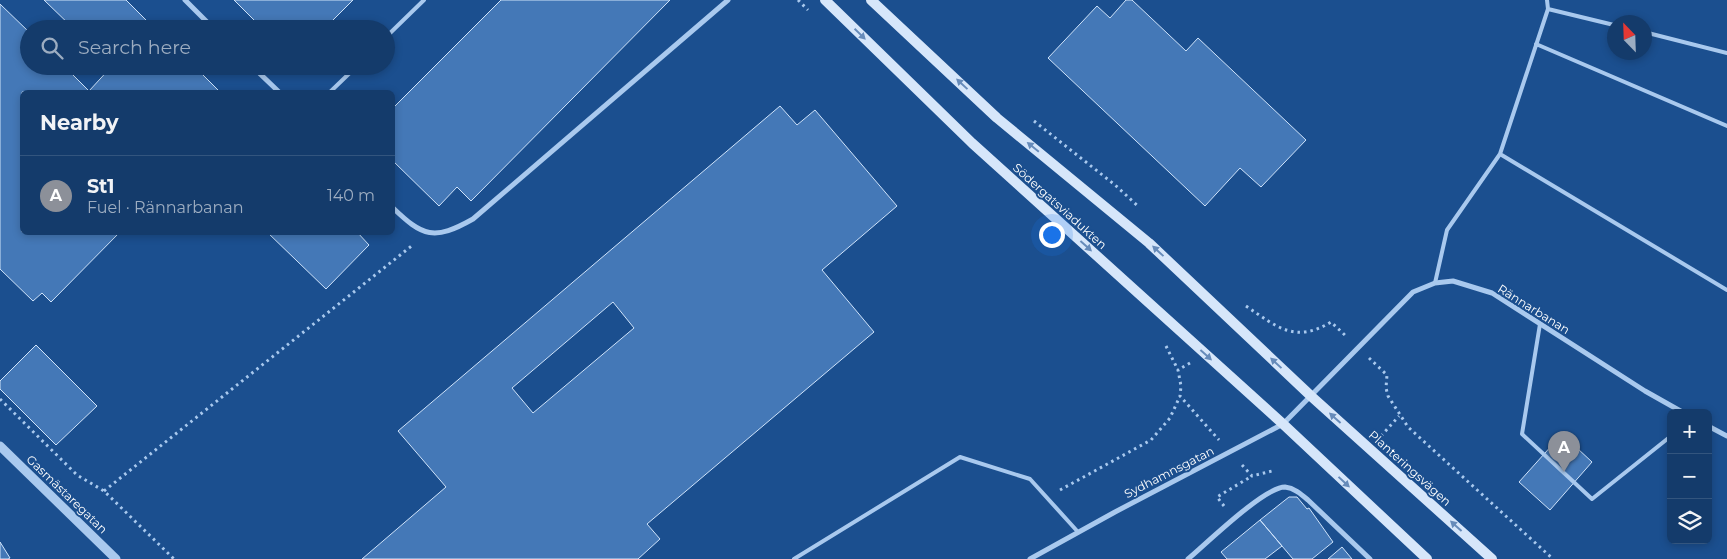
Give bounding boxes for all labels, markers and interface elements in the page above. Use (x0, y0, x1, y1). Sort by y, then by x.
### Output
north arrow (1607, 15, 1652, 60)
search box (20, 20, 395, 75)
one-way arrow (853, 28, 865, 40)
icon: search (38, 34, 66, 62)
text: Search here (78, 36, 191, 59)
one-way arrow (956, 78, 968, 90)
text: Nearby (40, 110, 119, 135)
one-way arrow (1027, 142, 1040, 153)
street label: Södergatsviadukten (1010, 160, 1110, 252)
text: St1 (87, 175, 115, 198)
text: A (50, 186, 62, 205)
text: 140 m (327, 186, 375, 205)
text: Fuel · Rännarbanan (87, 198, 244, 217)
your location (1039, 222, 1065, 248)
one-way arrow (1079, 240, 1091, 252)
one-way arrow (1153, 245, 1165, 257)
street label: Rännarbanan (1495, 281, 1573, 337)
one-way arrow (1200, 349, 1212, 361)
one-way arrow (1271, 357, 1283, 369)
map controls (1667, 409, 1712, 544)
button: + (1667, 409, 1712, 454)
one-way arrow (1329, 412, 1342, 423)
street label: Planteringsvägen (1366, 427, 1454, 509)
pin: A (1548, 431, 1580, 472)
street label: Sydhamnsgatan (1122, 443, 1216, 501)
street label: Gasmästaregatan (23, 452, 111, 536)
button: − (1667, 454, 1712, 499)
one-way arrow (1338, 476, 1351, 487)
button: layers (1667, 499, 1712, 544)
one-way arrow (1450, 520, 1462, 532)

